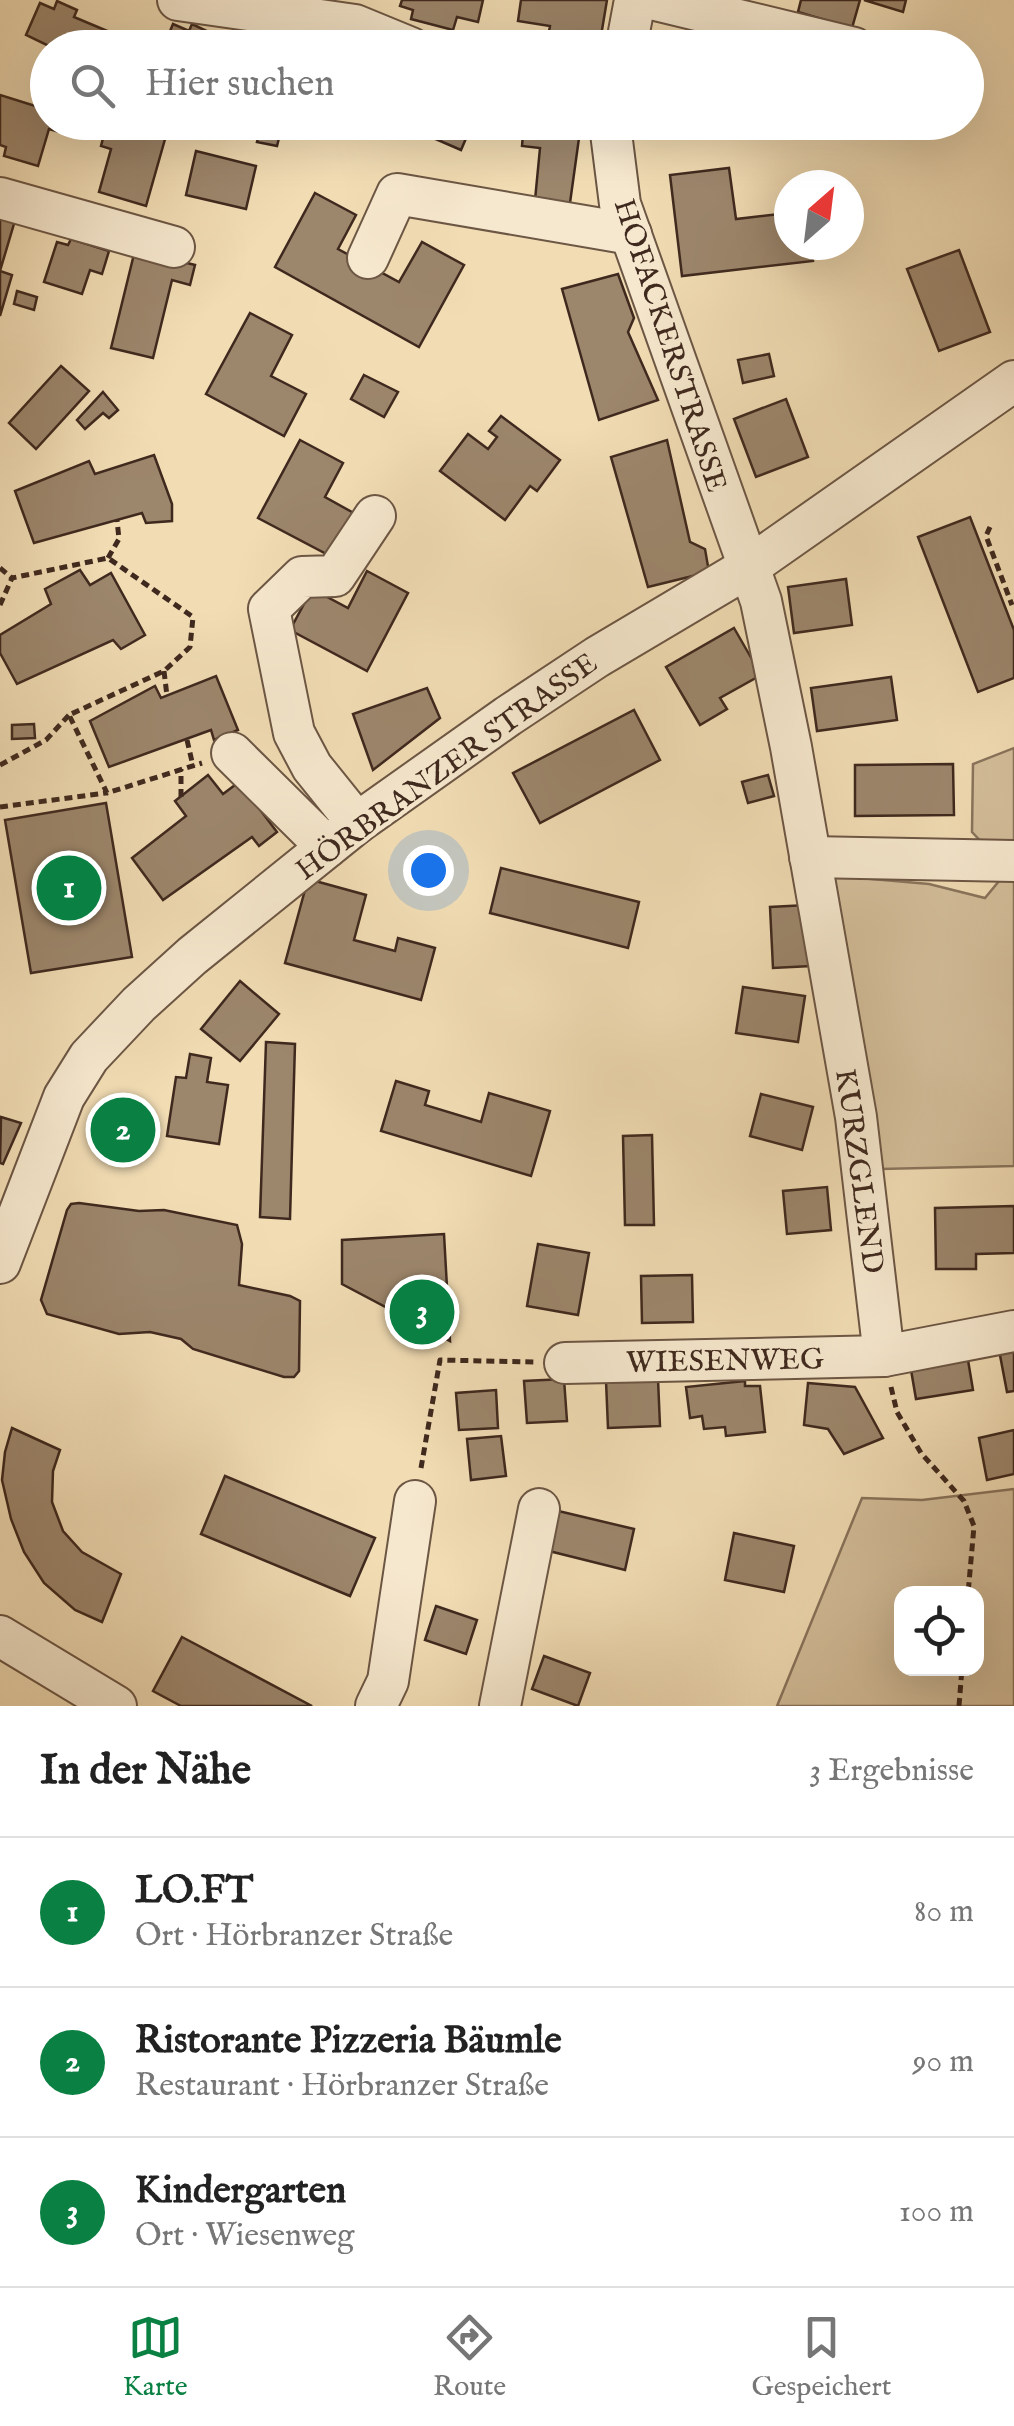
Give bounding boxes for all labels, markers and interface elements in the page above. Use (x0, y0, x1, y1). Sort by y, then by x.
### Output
search box (30, 30, 984, 140)
icon: search (65, 58, 120, 113)
text: Hier suchen (145, 61, 335, 109)
north arrow (774, 170, 864, 260)
street label: HOFACKERSTRASSE (604, 194, 735, 497)
street label: HÖRBRANZER STRASSE (289, 645, 606, 890)
your location (403, 845, 454, 896)
pin: 1 (36, 850, 102, 926)
street label: KURZGLEND (825, 1066, 891, 1276)
pin: 2 (90, 1092, 156, 1168)
pin: 3 (390, 1274, 454, 1350)
street label: WIESENWEG (626, 1341, 824, 1383)
map controls (894, 1586, 984, 1676)
button: locate (894, 1586, 984, 1676)
text: In der Nähe (40, 1745, 251, 1798)
text: 3 Ergebnisse (809, 1751, 974, 1792)
text: LO.FT (135, 1868, 253, 1916)
text: 1 (67, 1892, 78, 1933)
text: 80 m (914, 1892, 974, 1933)
text: Ort · Hörbranzer Straße (135, 1916, 453, 1957)
text: Ristorante Pizzeria Bäumle (135, 2018, 562, 2066)
text: 2 (65, 2042, 80, 2083)
text: 90 m (913, 2042, 974, 2083)
text: Restaurant · Hörbranzer Straße (135, 2066, 549, 2107)
text: Kindergarten (135, 2168, 346, 2216)
text: 3 (67, 2192, 78, 2233)
text: 100 m (899, 2192, 974, 2233)
text: Ort · Wiesenweg (135, 2216, 354, 2257)
tab: Karte (123, 2310, 188, 2405)
tab: Route (433, 2310, 506, 2405)
tab: Gespeichert (751, 2310, 891, 2405)

